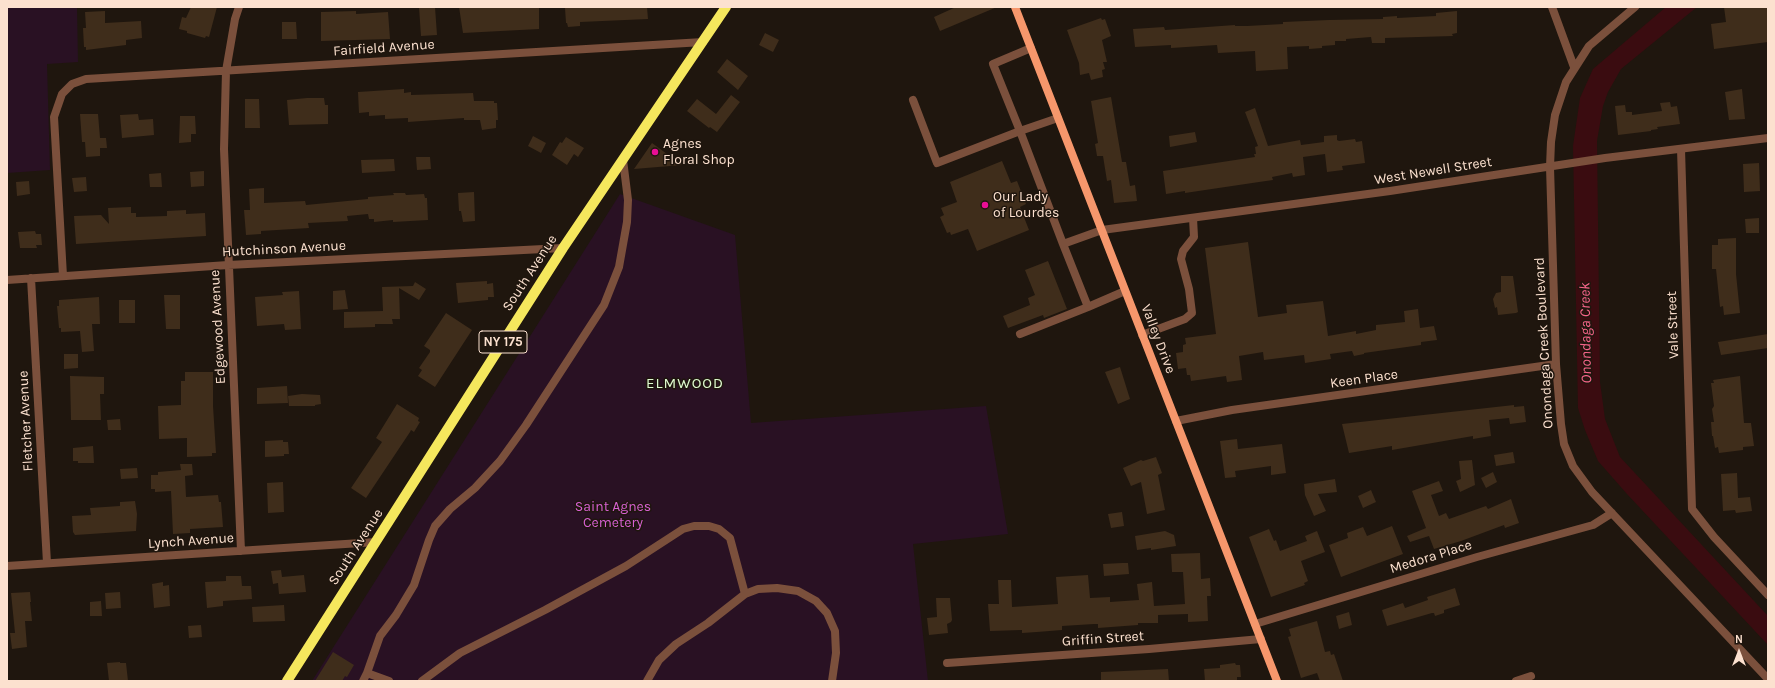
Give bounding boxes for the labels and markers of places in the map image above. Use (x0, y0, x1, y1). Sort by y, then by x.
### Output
place label: Agnes Floral Shop (663, 136, 735, 168)
marker: Agnes Floral Shop (650, 147, 660, 157)
place label: Our Lady of Lourdes (993, 189, 1059, 222)
marker: Our Lady of Lourdes (980, 200, 990, 210)

